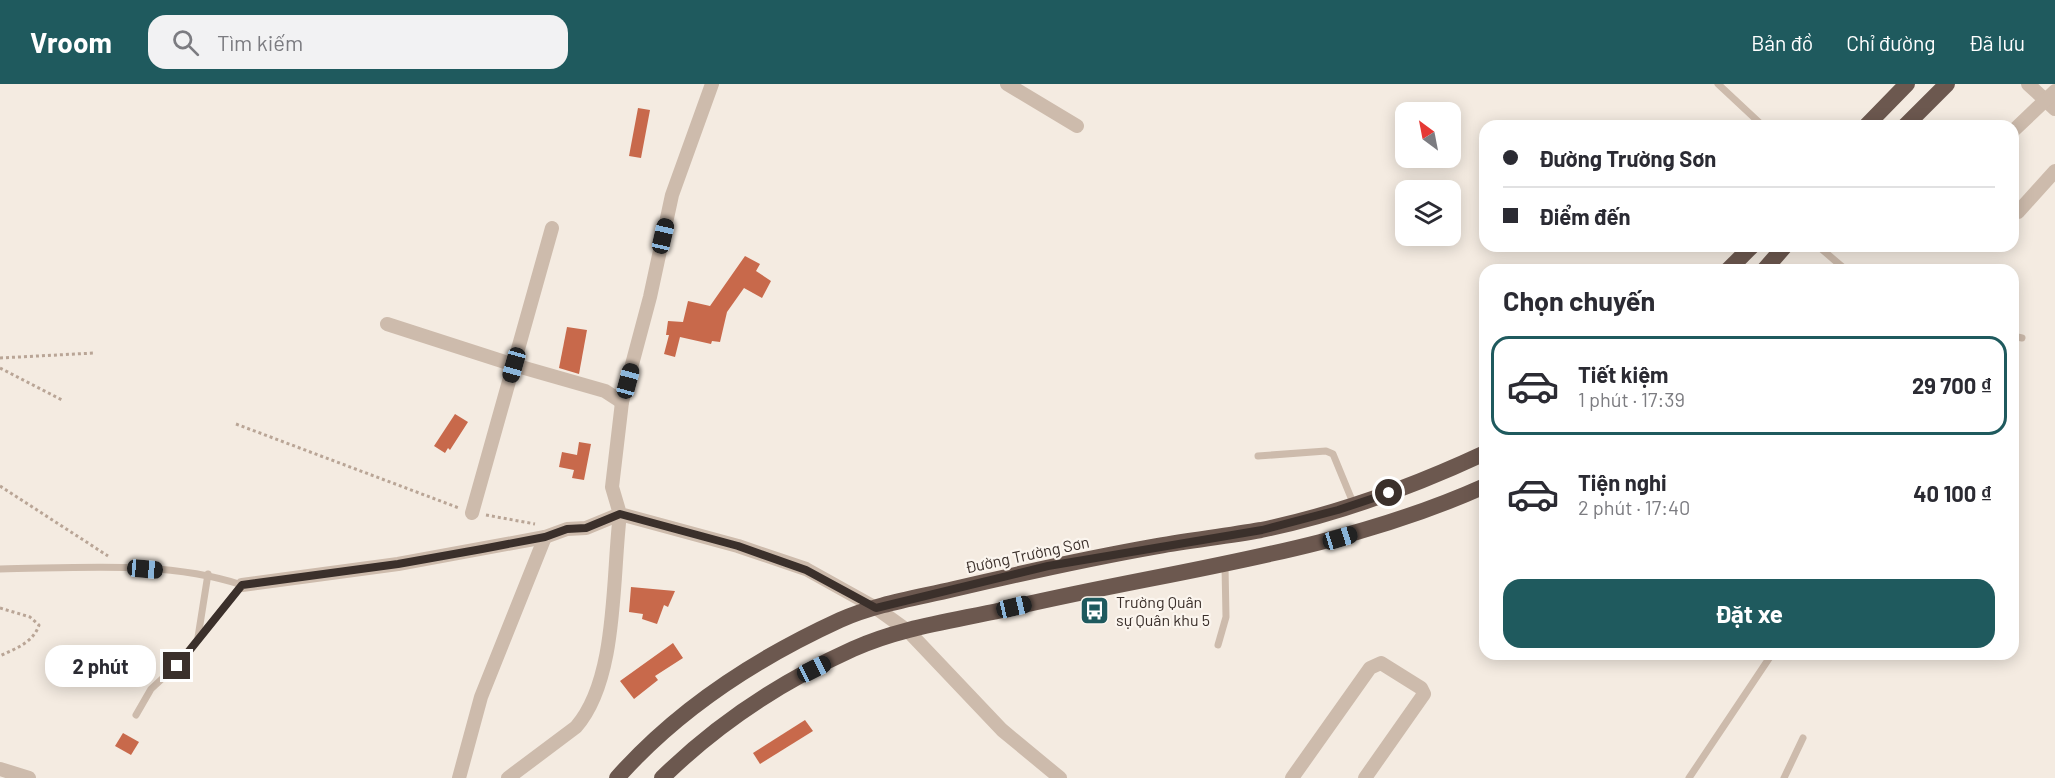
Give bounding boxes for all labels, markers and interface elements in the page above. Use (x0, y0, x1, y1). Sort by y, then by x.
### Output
search box (148, 15, 568, 69)
text: Vroom (30, 25, 112, 59)
icon: search (169, 26, 202, 59)
text: Tìm kiếm (217, 29, 303, 55)
text: Bản đồ (1751, 30, 1813, 55)
text: Chỉ đường (1846, 30, 1935, 55)
text: Đã lưu (1968, 30, 2025, 55)
north arrow (1395, 102, 1461, 168)
map controls (1395, 102, 1461, 246)
text: Đường Trường Sơn (1539, 145, 1716, 171)
button: layers (1395, 180, 1461, 246)
text: Điểm đến (1539, 203, 1631, 229)
car (650, 216, 676, 256)
text: Chọn chuyến (1503, 284, 1655, 316)
car (500, 345, 528, 385)
icon: car (1506, 359, 1560, 413)
car (615, 361, 641, 401)
text: Tiết kiệm (1578, 361, 1669, 387)
text: 29 700 ₫ (1912, 372, 1992, 398)
text: 1 phút · 17:39 (1578, 387, 1685, 411)
icon: car (1506, 467, 1560, 521)
text: Tiện nghi (1578, 469, 1667, 495)
route start (1375, 479, 1402, 506)
text: 40 100 ₫ (1913, 480, 1992, 506)
text: 2 phút · 17:40 (1578, 495, 1690, 519)
car (1320, 524, 1360, 552)
street label: Đường Trường Sơn (963, 532, 1091, 576)
car (126, 558, 164, 580)
button: Đặt xe (1503, 579, 1995, 648)
place label: Trường Quân sự Quân khu 5 (1116, 592, 1210, 629)
car (994, 594, 1034, 620)
bus stop icon: Trường Quân sự Quân khu 5 (1079, 594, 1111, 626)
callout: 2 phút (45, 645, 156, 687)
route end (163, 652, 190, 679)
car (794, 653, 834, 685)
text: 2 phút (72, 654, 129, 678)

